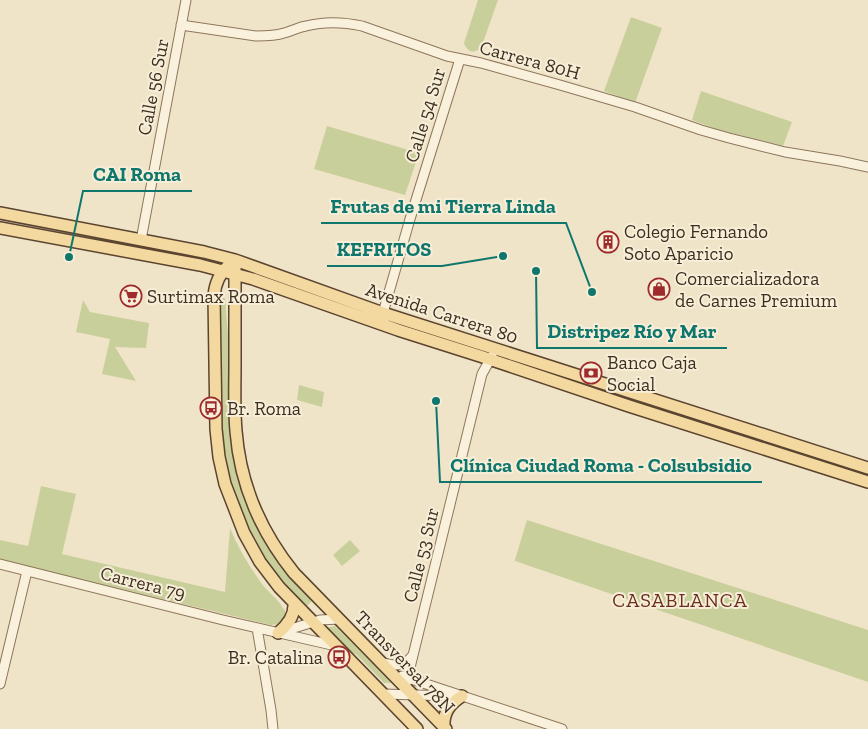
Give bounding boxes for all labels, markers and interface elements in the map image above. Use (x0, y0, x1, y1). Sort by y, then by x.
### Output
street label: Carrera 80H (477, 36, 583, 84)
street label: Calle 56 Sur (132, 37, 174, 137)
street label: Calle 54 Sur (400, 65, 450, 165)
callout: CAI Roma (83, 156, 192, 191)
text: CAI Roma (93, 162, 181, 186)
callout: Frutas de mi Tierra Linda (321, 188, 566, 223)
text: Frutas de mi Tierra Linda (330, 194, 556, 218)
place label: Colegio Fernando Soto Aparicio (624, 220, 768, 265)
building icon: Colegio Fernando Soto Aparicio (596, 230, 620, 254)
callout: KEFRITOS (327, 231, 442, 266)
text: KEFRITOS (337, 237, 431, 261)
place label: Comercializadora de Carnes Premium (675, 267, 838, 312)
shop icon: Comercializadora de Carnes Premium (647, 277, 671, 301)
street label: Avenida Carrera 80 (363, 278, 521, 348)
supermarket icon: Surtimax Roma (119, 284, 143, 308)
place label: Surtimax Roma (147, 285, 275, 308)
callout: Distripez Río y Mar (537, 313, 727, 348)
text: Distripez Río y Mar (547, 319, 717, 343)
place label: Banco Caja Social (607, 351, 697, 396)
bank icon: Banco Caja Social (579, 361, 603, 385)
bus stop icon: Br. Roma (199, 396, 223, 420)
place label: Br. Roma (227, 397, 301, 420)
callout: Clínica Ciudad Roma - Colsubsidio (440, 447, 762, 482)
text: Clínica Ciudad Roma - Colsubsidio (450, 453, 752, 477)
street label: Calle 53 Sur (398, 505, 444, 605)
street label: Carrera 79 (98, 561, 188, 605)
district label: CASABLANCA (612, 588, 748, 612)
street label: Transversal 78N (350, 606, 460, 718)
bus stop icon: Br. Catalina (327, 645, 351, 669)
place label: Br. Catalina (228, 646, 323, 669)

